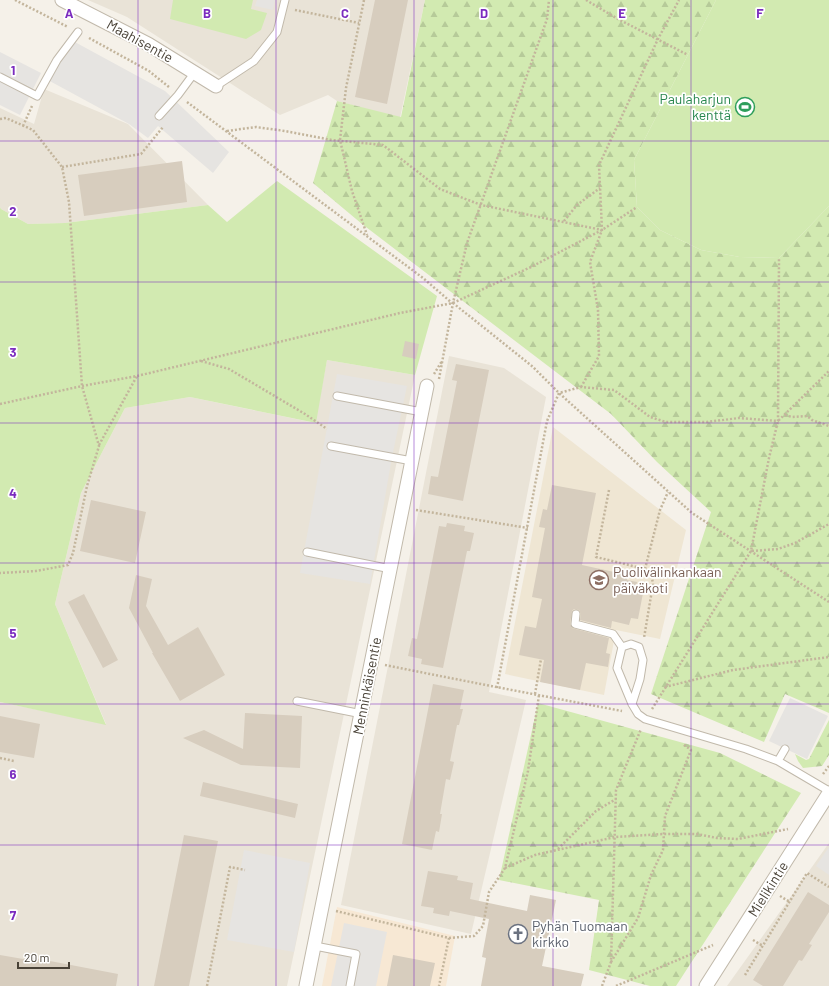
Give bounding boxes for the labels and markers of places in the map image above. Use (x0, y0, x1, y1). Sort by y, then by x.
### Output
place label: Paulaharjun kenttä (659, 90, 731, 123)
sports icon: Paulaharjun kenttä (734, 96, 756, 118)
place label: Puolivälinkankaan päiväkoti (613, 563, 722, 596)
school or university icon: Puolivälinkankaan päiväkoti (588, 569, 610, 591)
place label: Pyhän Tuomaan kirkko (532, 917, 628, 950)
church icon: Pyhän Tuomaan kirkko (507, 923, 529, 945)

